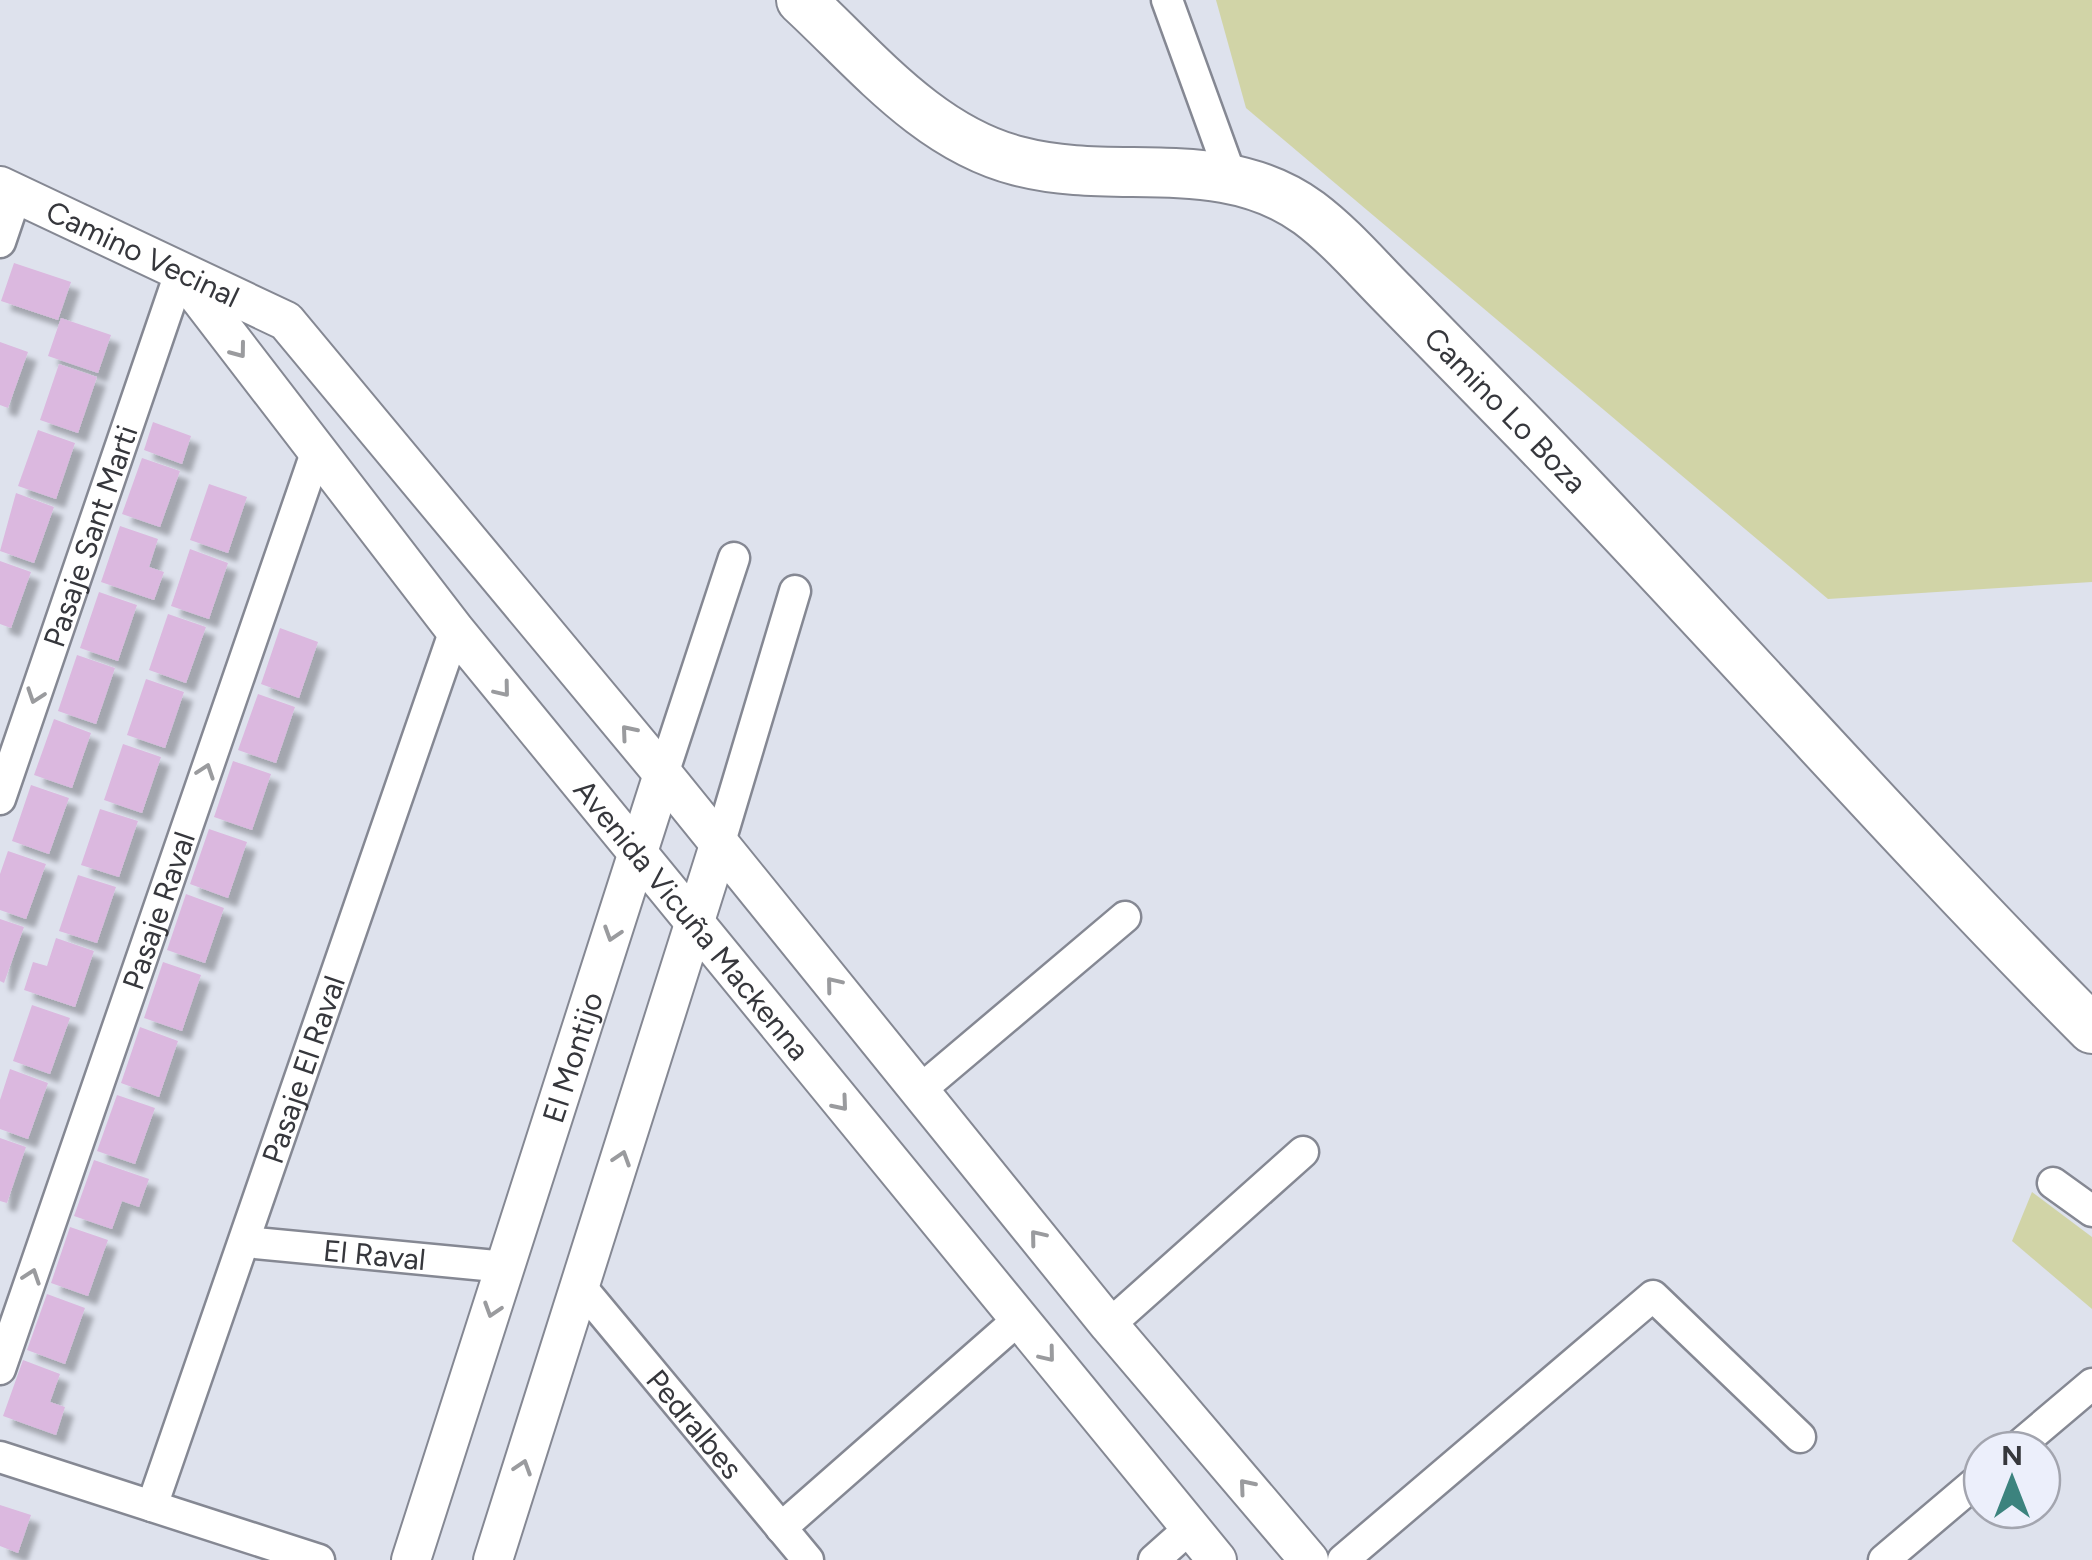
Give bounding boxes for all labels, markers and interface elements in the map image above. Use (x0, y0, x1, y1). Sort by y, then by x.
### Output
street label: Camino Vecinal (41, 192, 245, 315)
street label: Camino Lo Boza (1417, 319, 1595, 501)
one-way arrow (227, 340, 244, 358)
street label: Pasaje Sant Marti (35, 420, 145, 652)
one-way arrow (491, 678, 509, 696)
one-way arrow (27, 687, 47, 704)
one-way arrow (622, 725, 640, 743)
one-way arrow (194, 763, 215, 780)
street label: Avenida Vicuña Mackenna (566, 771, 818, 1067)
street label: Pasaje Raval (114, 827, 202, 994)
one-way arrow (604, 924, 624, 941)
street label: Pasaje El Raval (253, 971, 353, 1168)
one-way arrow (826, 978, 844, 996)
street label: El Montijo (534, 987, 610, 1127)
one-way arrow (830, 1093, 848, 1111)
one-way arrow (610, 1150, 630, 1167)
one-way arrow (1031, 1230, 1049, 1248)
street label: El Raval (321, 1231, 427, 1278)
one-way arrow (20, 1269, 40, 1286)
one-way arrow (483, 1301, 504, 1318)
one-way arrow (1036, 1343, 1054, 1361)
street label: Pedralbes (639, 1362, 751, 1486)
north arrow (1962, 1430, 2062, 1530)
text: N (2001, 1438, 2023, 1472)
one-way arrow (511, 1459, 532, 1476)
one-way arrow (1240, 1479, 1258, 1497)

